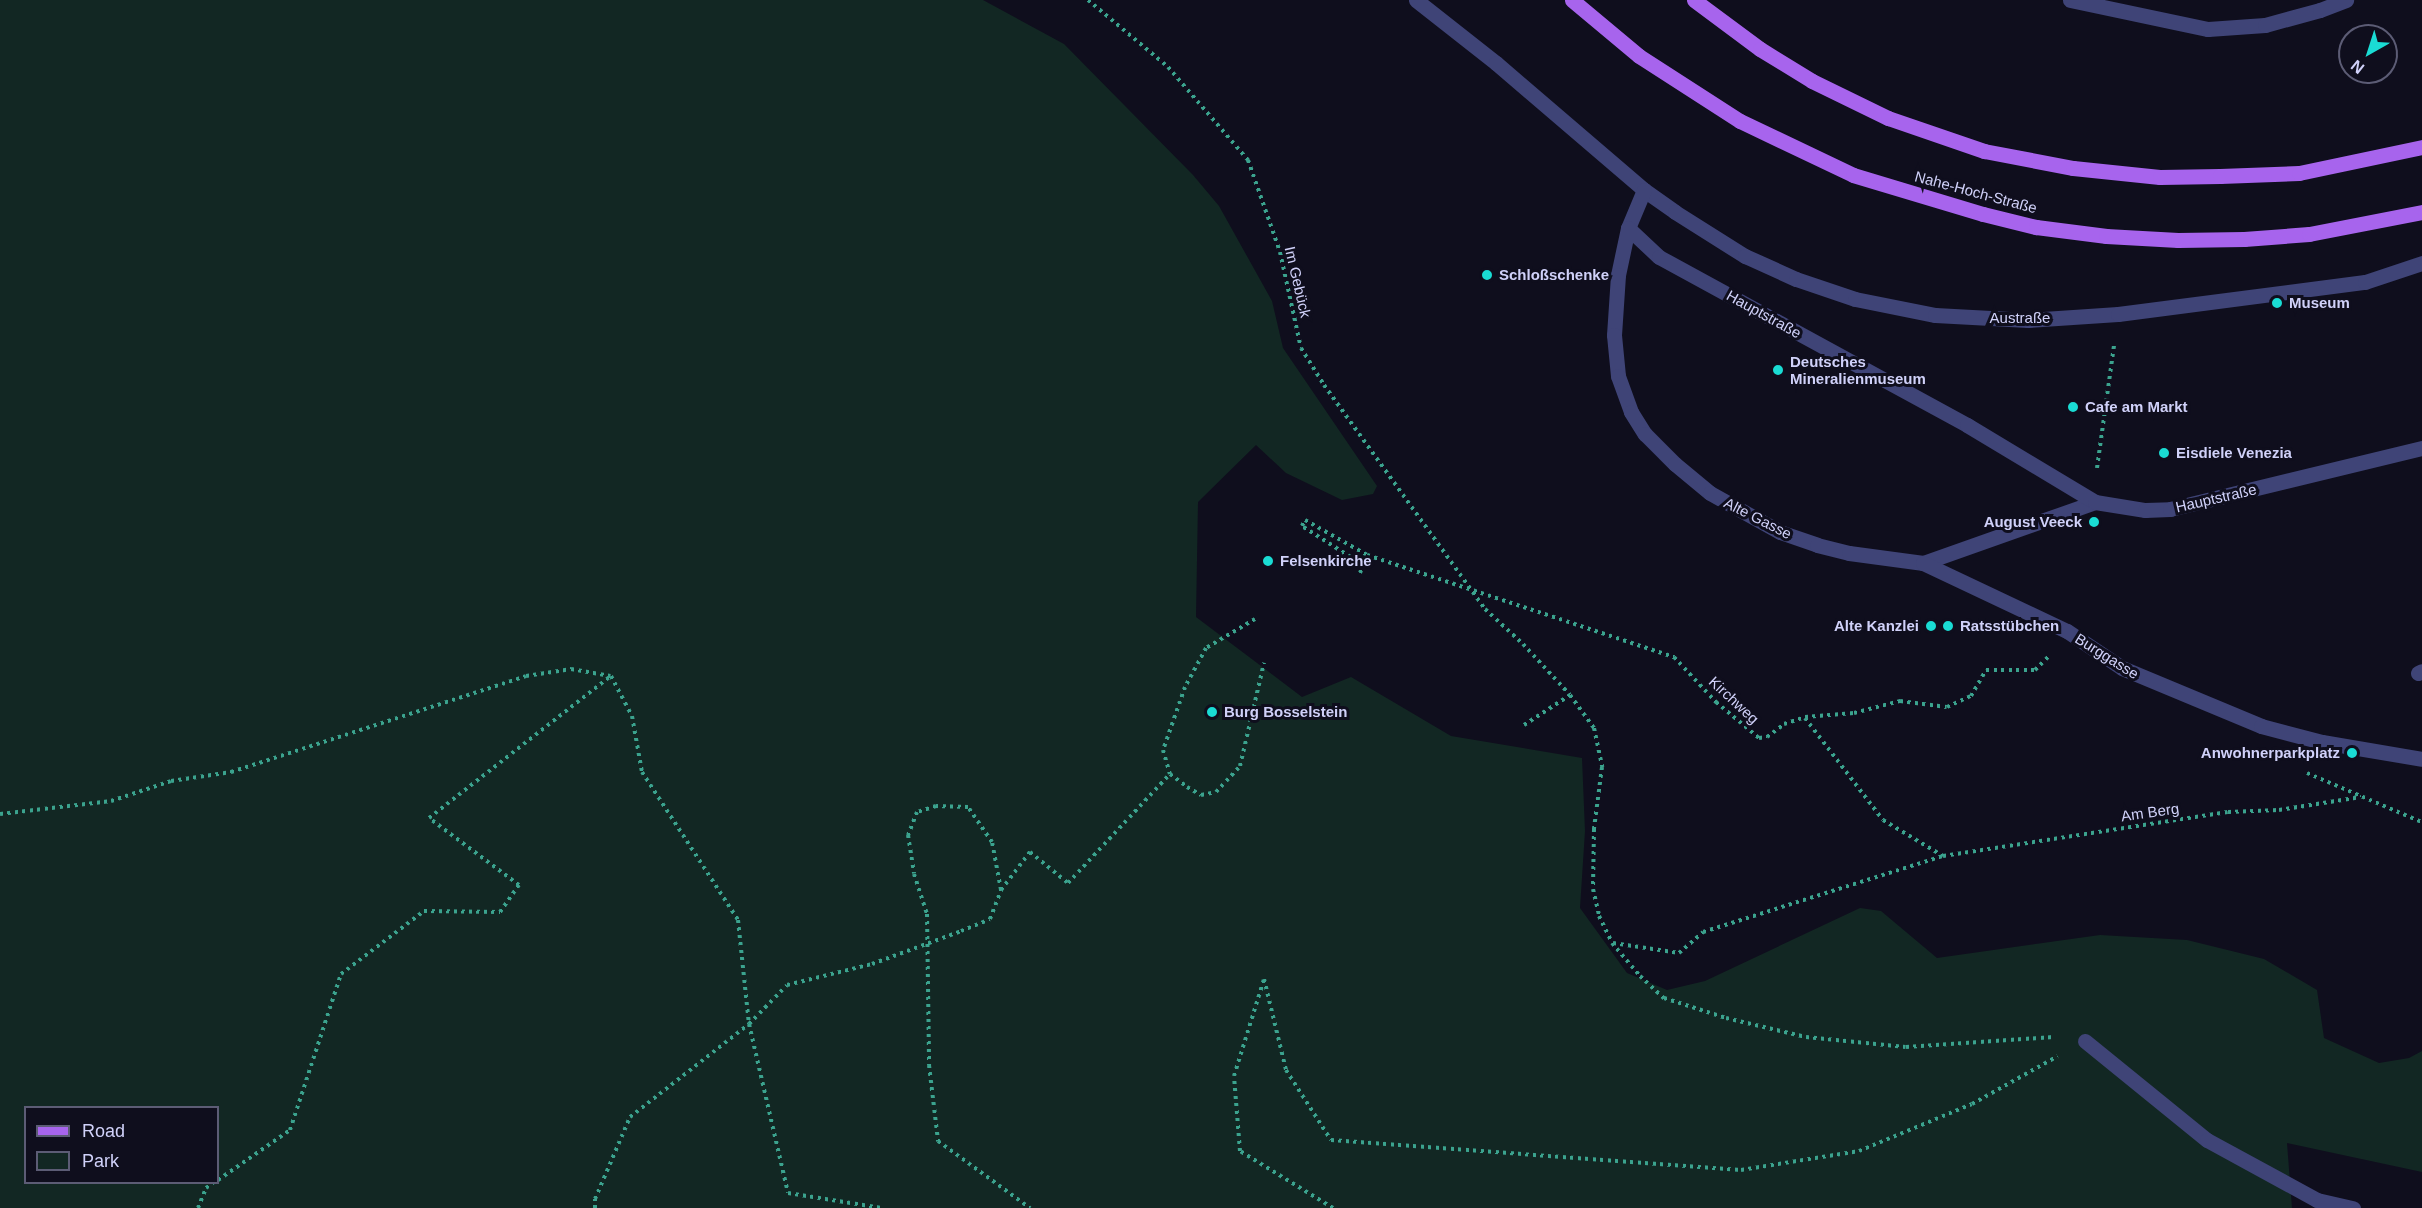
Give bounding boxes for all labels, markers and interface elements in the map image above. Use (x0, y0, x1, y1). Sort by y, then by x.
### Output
north arrow (2338, 24, 2398, 84)
text: N (2348, 57, 2367, 77)
street label: Nahe-Hoch-Straße (1913, 167, 2039, 217)
street label: Im Gebück (1281, 245, 1315, 319)
place label: Schloßschenke (1499, 266, 1609, 284)
marker: Schloßschenke (1480, 268, 1494, 282)
street label: Hauptstraße (1724, 286, 1804, 342)
place label: Museum (2289, 294, 2350, 312)
marker: Museum (2270, 296, 2284, 310)
street label: Austraße (1990, 309, 2050, 327)
place label: Deutsches Mineralienmuseum (1790, 352, 1926, 387)
marker: Deutsches Mineralienmuseum (1771, 363, 1785, 377)
place label: Cafe am Markt (2085, 398, 2188, 416)
marker: Cafe am Markt (2066, 400, 2080, 414)
place label: Eisdiele Venezia (2176, 444, 2292, 462)
marker: Eisdiele Venezia (2157, 446, 2171, 460)
street label: Hauptstraße (2174, 480, 2258, 516)
street label: Alte Gasse (1721, 493, 1795, 543)
place label: August Veeck (1984, 513, 2082, 531)
marker: August Veeck (2087, 515, 2101, 529)
place label: Felsenkirche (1280, 552, 1372, 570)
marker: Felsenkirche (1261, 554, 1275, 568)
place label: Alte Kanzlei (1834, 617, 1919, 635)
place label: Ratsstübchen (1960, 617, 2059, 635)
marker: Alte Kanzlei (1924, 619, 1938, 633)
marker: Ratsstübchen (1941, 619, 1955, 633)
street label: Burggasse (2072, 629, 2142, 683)
street label: Kirchweg (1705, 672, 1763, 728)
place label: Burg Bosselstein (1224, 703, 1347, 721)
marker: Burg Bosselstein (1205, 705, 1219, 719)
place label: Anwohnerparkplatz (2201, 744, 2340, 762)
marker: Anwohnerparkplatz (2345, 746, 2359, 760)
street label: Am Berg (2120, 799, 2180, 825)
legend (24, 1106, 219, 1184)
text: Road (82, 1121, 125, 1141)
text: Park (82, 1151, 119, 1171)

